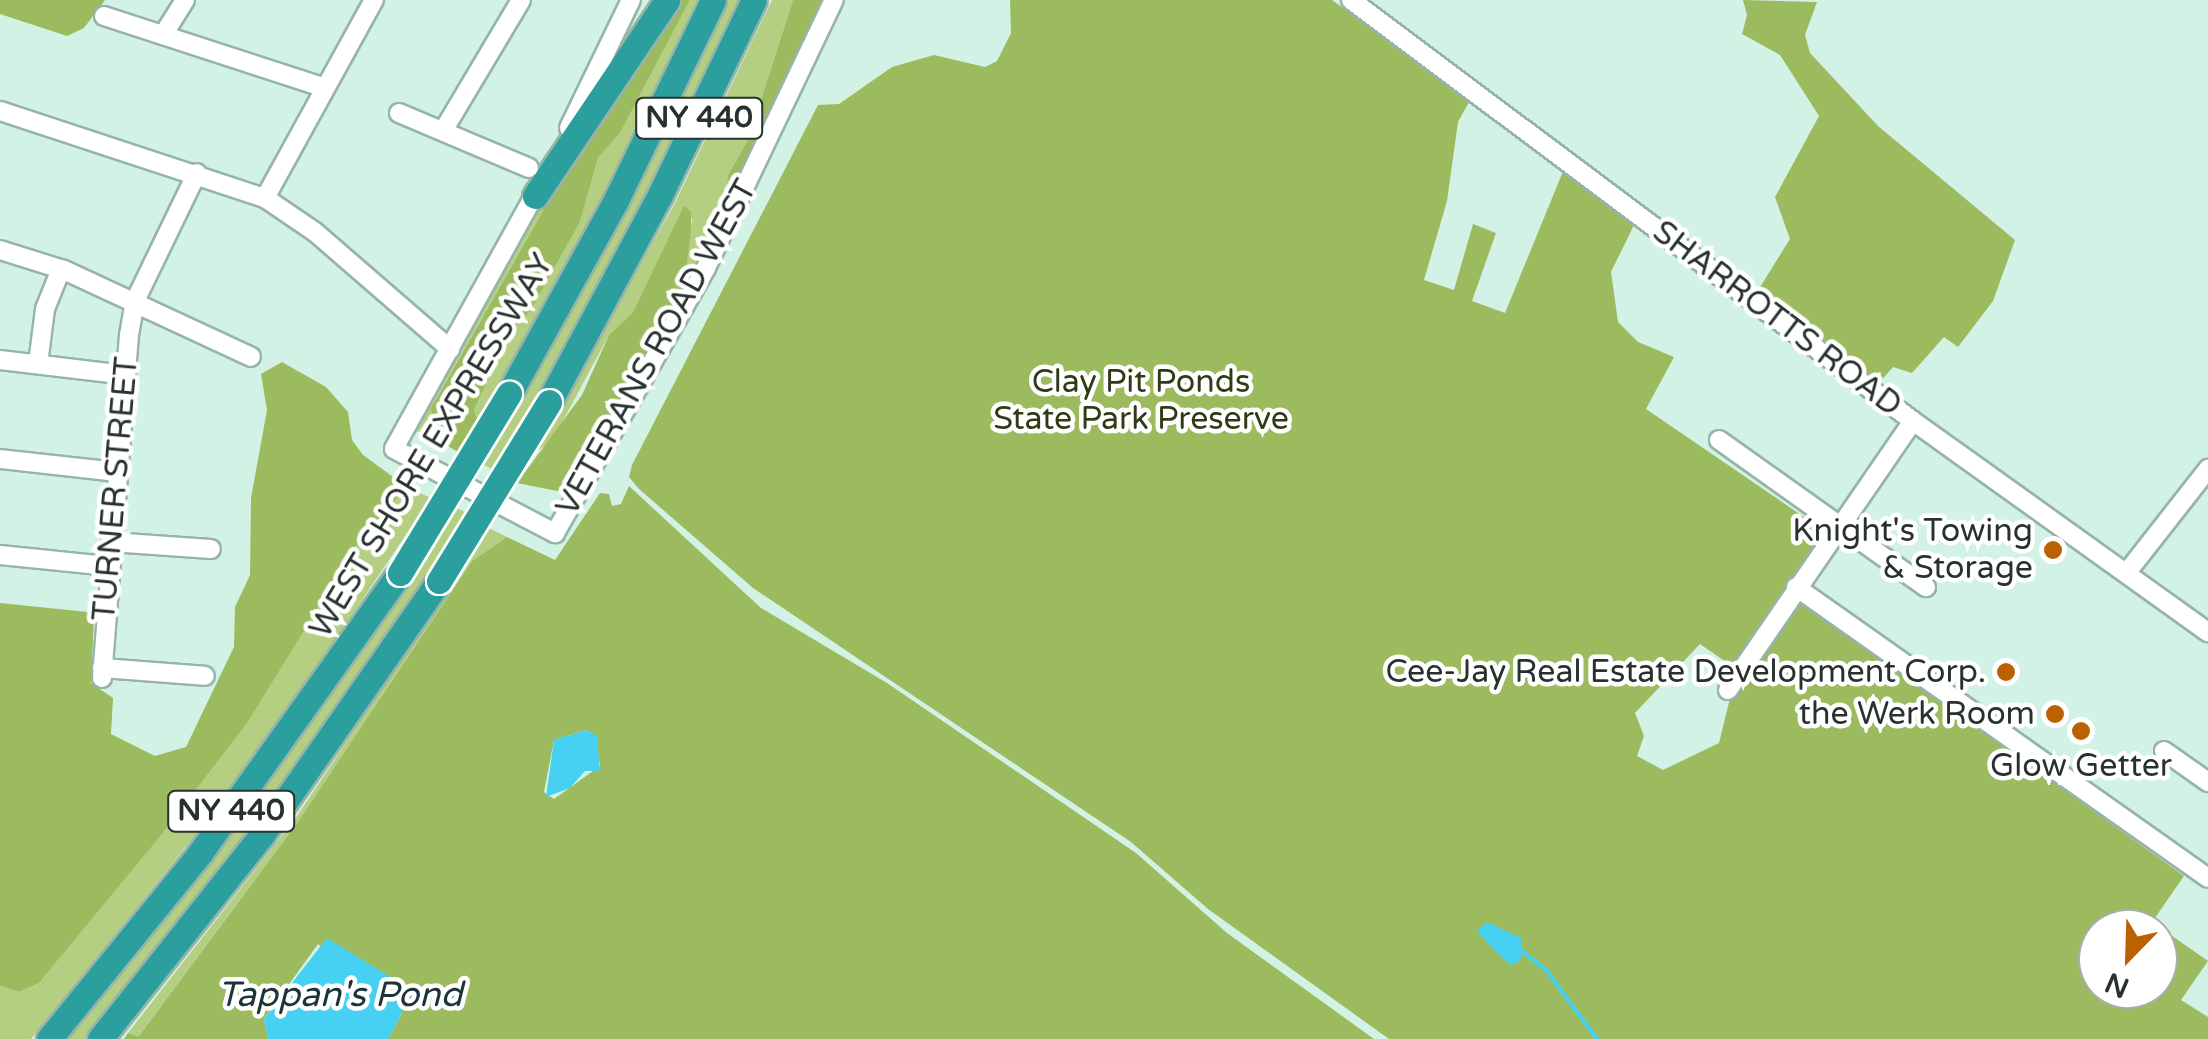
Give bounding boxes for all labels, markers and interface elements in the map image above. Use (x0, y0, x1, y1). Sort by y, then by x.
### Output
road number: NY 440 (634, 93, 764, 143)
street label: VETERANS ROAD WEST (549, 173, 765, 523)
street label: SHARROTTS ROAD (1645, 213, 1909, 425)
street label: WEST SHORE EXPRESSWAY (302, 247, 562, 645)
street label: TURNER STREET (85, 355, 147, 623)
park label: Clay Pit Ponds State Park Preserve (993, 364, 1289, 439)
place label: Knight's Towing & Storage (1792, 513, 2033, 588)
marker: Knight's Towing & Storage (2042, 539, 2064, 561)
place label: Cee-Jay Real Estate Development Corp. (1385, 653, 1986, 691)
marker: Cee-Jay Real Estate Development Corp. (1995, 661, 2017, 683)
place label: the Werk Room (1799, 695, 2035, 733)
marker: the Werk Room (2044, 703, 2066, 725)
marker: Glow Getter (2070, 720, 2092, 742)
place label: Glow Getter (1990, 747, 2172, 785)
road number: NY 440 (166, 786, 296, 836)
north arrow (2078, 909, 2178, 1009)
text: N (2100, 965, 2134, 1005)
water label: Tappan's Pond (218, 974, 462, 1016)

